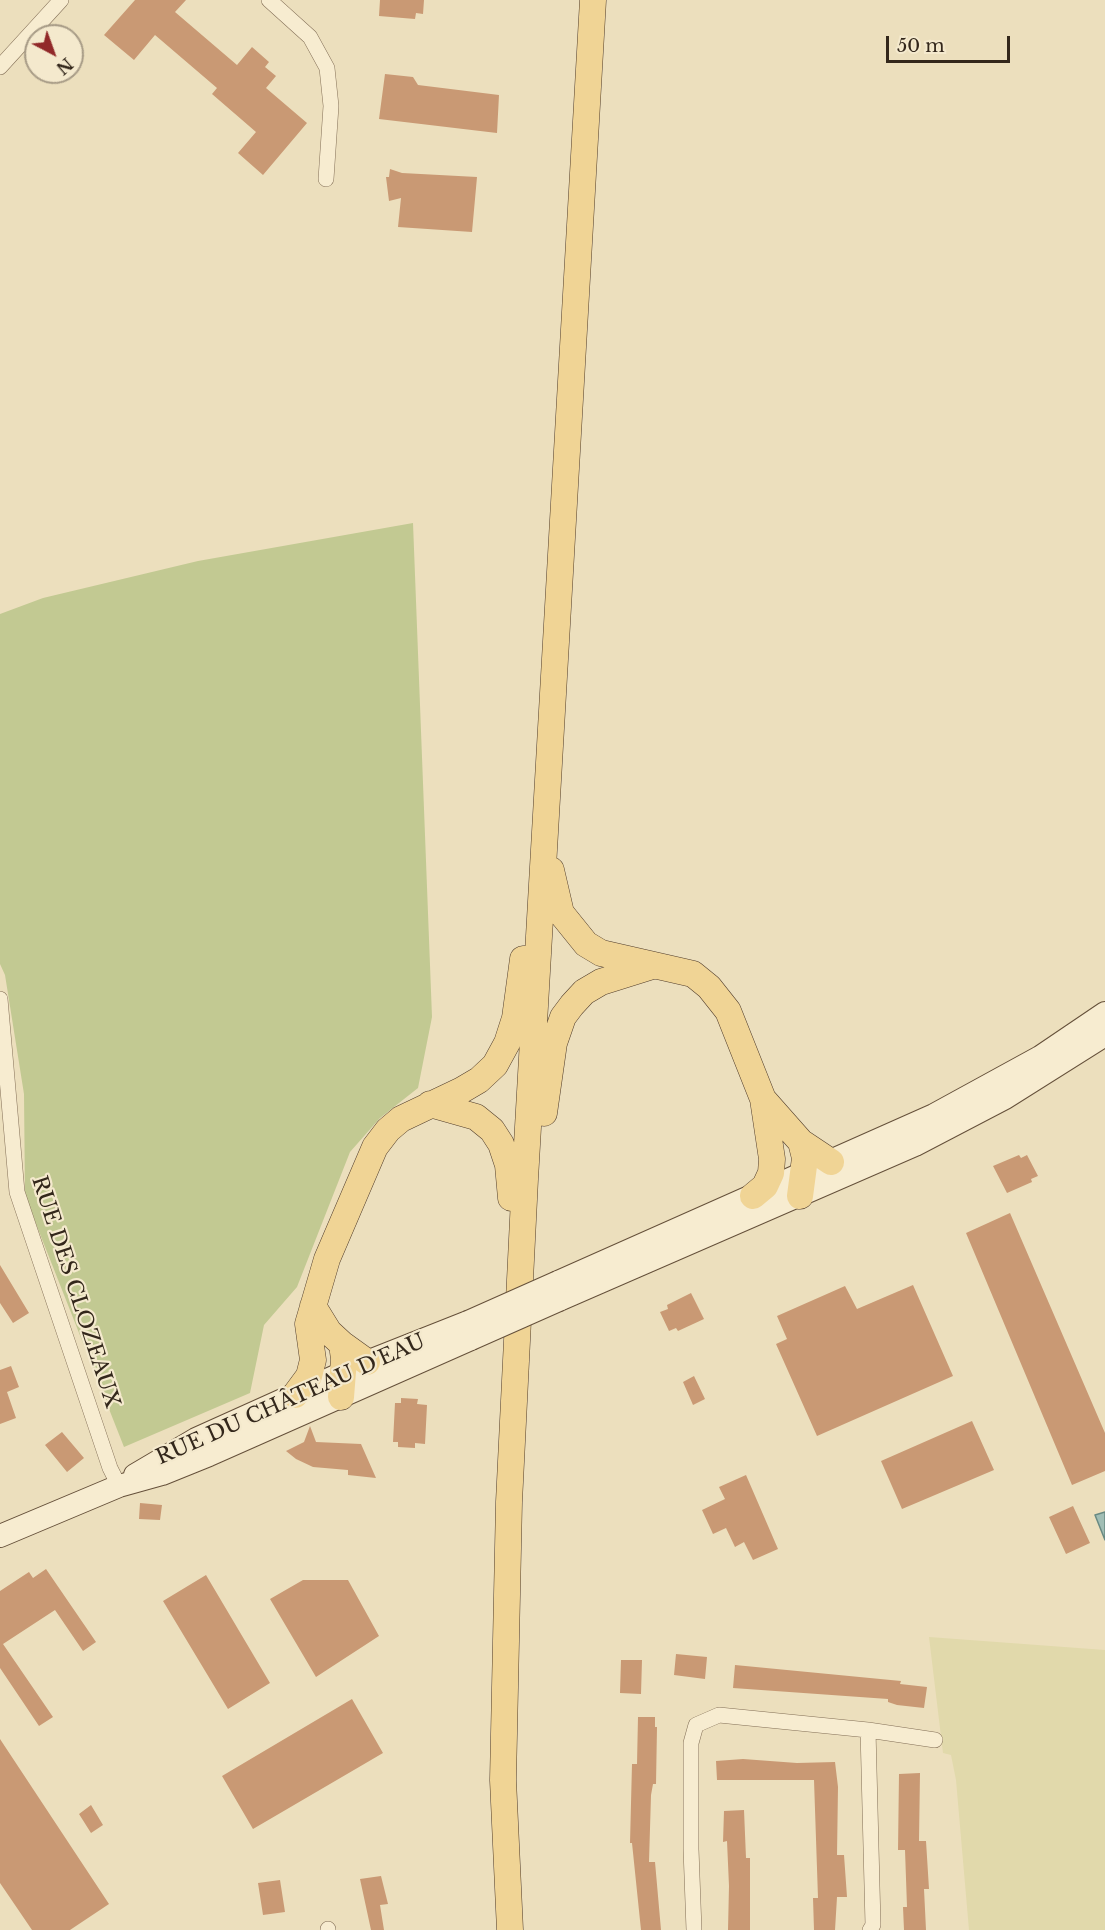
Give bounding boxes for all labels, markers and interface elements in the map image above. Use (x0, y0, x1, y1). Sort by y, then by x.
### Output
north arrow (24, 24, 84, 84)
scale bar (889, 24, 1014, 62)
text: 50 m (897, 35, 945, 57)
text: N (52, 54, 77, 79)
street label: RUE DES CLOZEAUX (26, 1173, 124, 1411)
street label: RUE DU CHÂTEAU D'EAU (152, 1329, 430, 1471)

